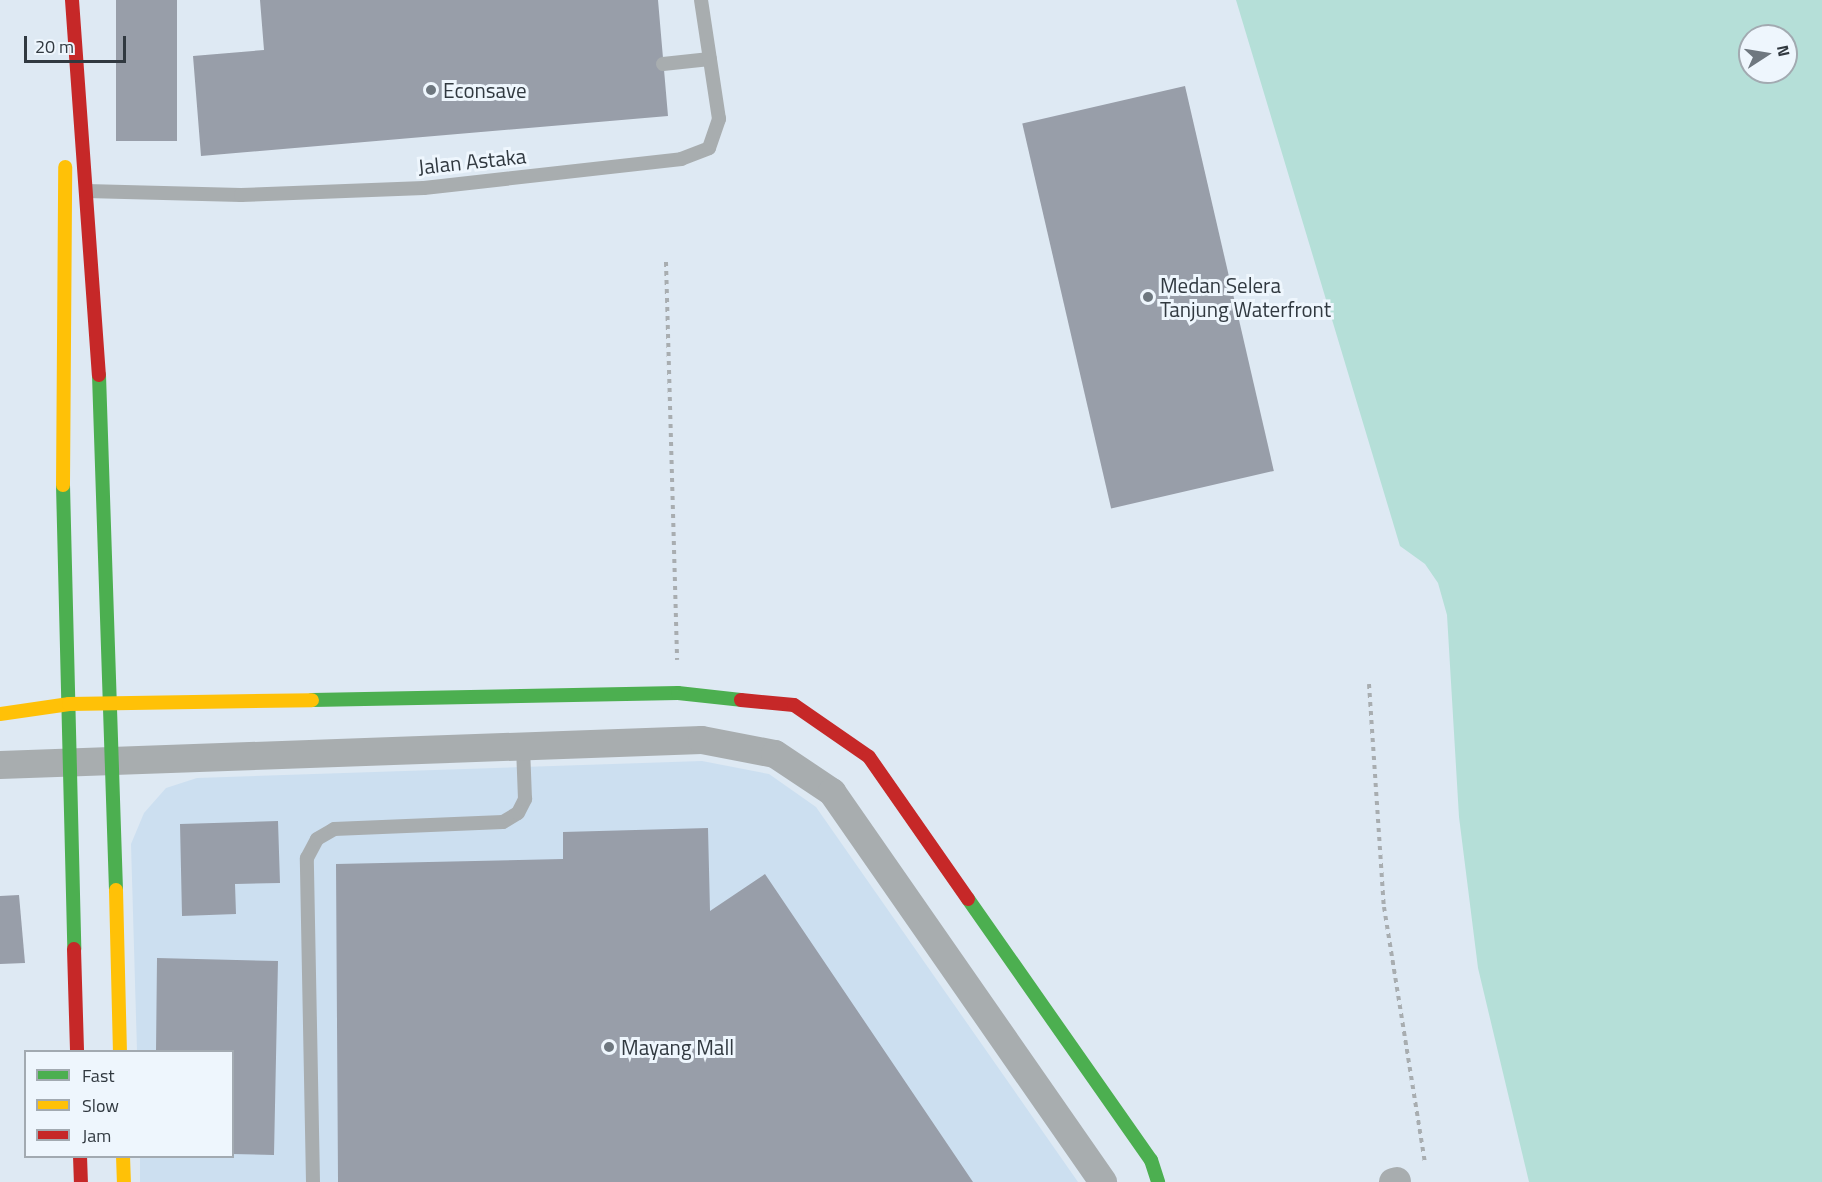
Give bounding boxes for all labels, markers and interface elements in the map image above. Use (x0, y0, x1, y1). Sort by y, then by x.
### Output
scale bar (27, 24, 129, 62)
north arrow (1738, 24, 1798, 84)
text: 20 m (35, 33, 74, 60)
text: N (1771, 43, 1797, 59)
place label: Econsave (443, 77, 527, 103)
marker: Econsave (424, 83, 438, 97)
street label: Jalan Astaka (417, 143, 527, 179)
place label: Medan Selera Tanjung Waterfront (1160, 272, 1331, 322)
marker: Medan Selera Tanjung Waterfront (1141, 290, 1155, 304)
place label: Mayang Mall (621, 1034, 734, 1060)
marker: Mayang Mall (602, 1040, 616, 1054)
legend (24, 1050, 234, 1158)
text: Fast (82, 1062, 115, 1089)
text: Slow (82, 1092, 119, 1119)
text: Jam (82, 1122, 111, 1149)

